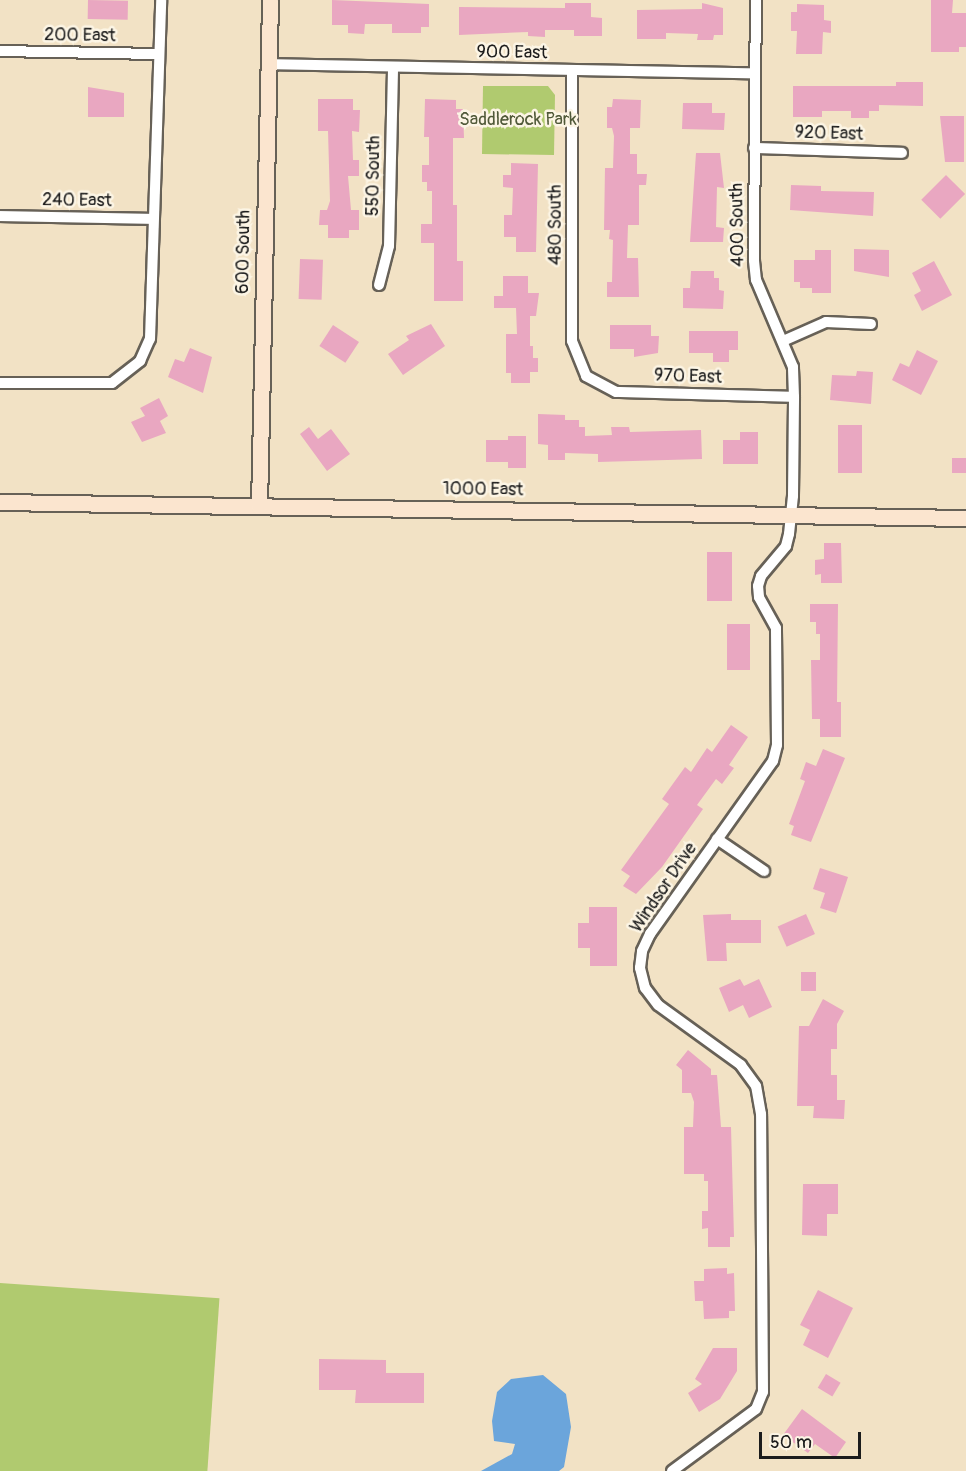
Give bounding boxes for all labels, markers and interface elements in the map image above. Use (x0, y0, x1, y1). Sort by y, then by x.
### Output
street label: 200 East (44, 25, 116, 47)
street label: 900 East (476, 42, 548, 64)
park label: Saddlerock Park (459, 109, 577, 131)
street label: 920 East (794, 122, 864, 146)
street label: 550 South (362, 136, 386, 216)
street label: 400 South (726, 183, 750, 267)
street label: 480 South (545, 185, 567, 265)
street label: 240 East (42, 190, 112, 212)
street label: 600 South (232, 210, 256, 294)
street label: 970 East (654, 365, 722, 389)
street label: 1000 East (442, 478, 524, 502)
street label: Windsor Drive (626, 839, 702, 937)
scale bar (762, 1420, 864, 1458)
text: 50 m (770, 1431, 812, 1454)

